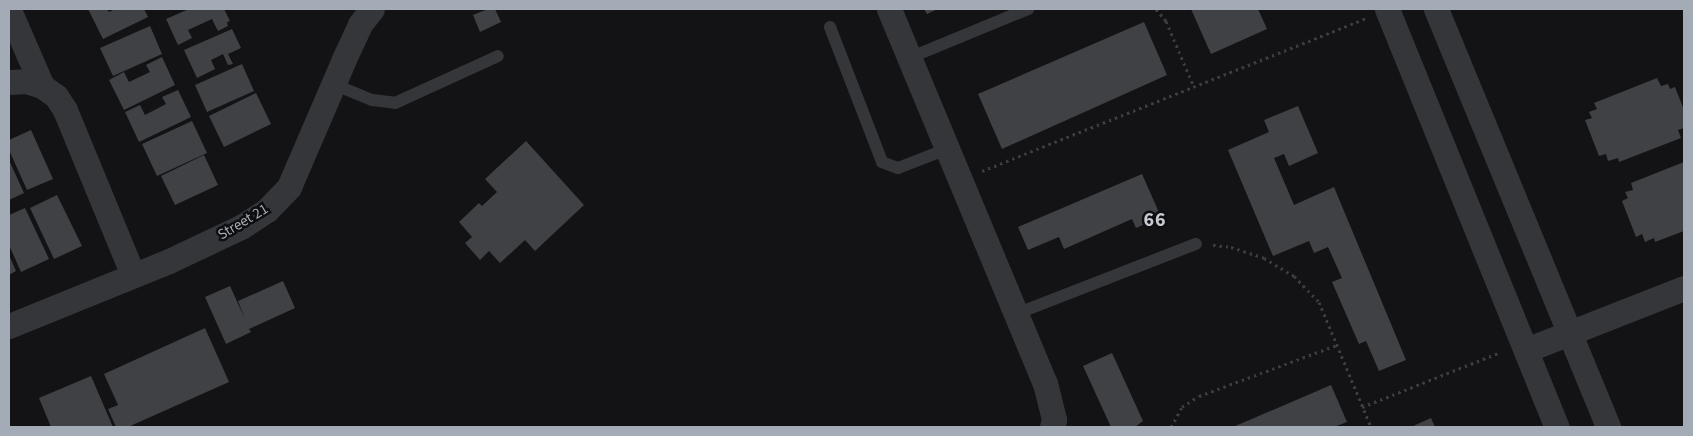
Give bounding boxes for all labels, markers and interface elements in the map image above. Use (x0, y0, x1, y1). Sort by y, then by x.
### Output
street label: Street 21 (215, 200, 271, 244)
district label: 66 (1143, 208, 1167, 232)

